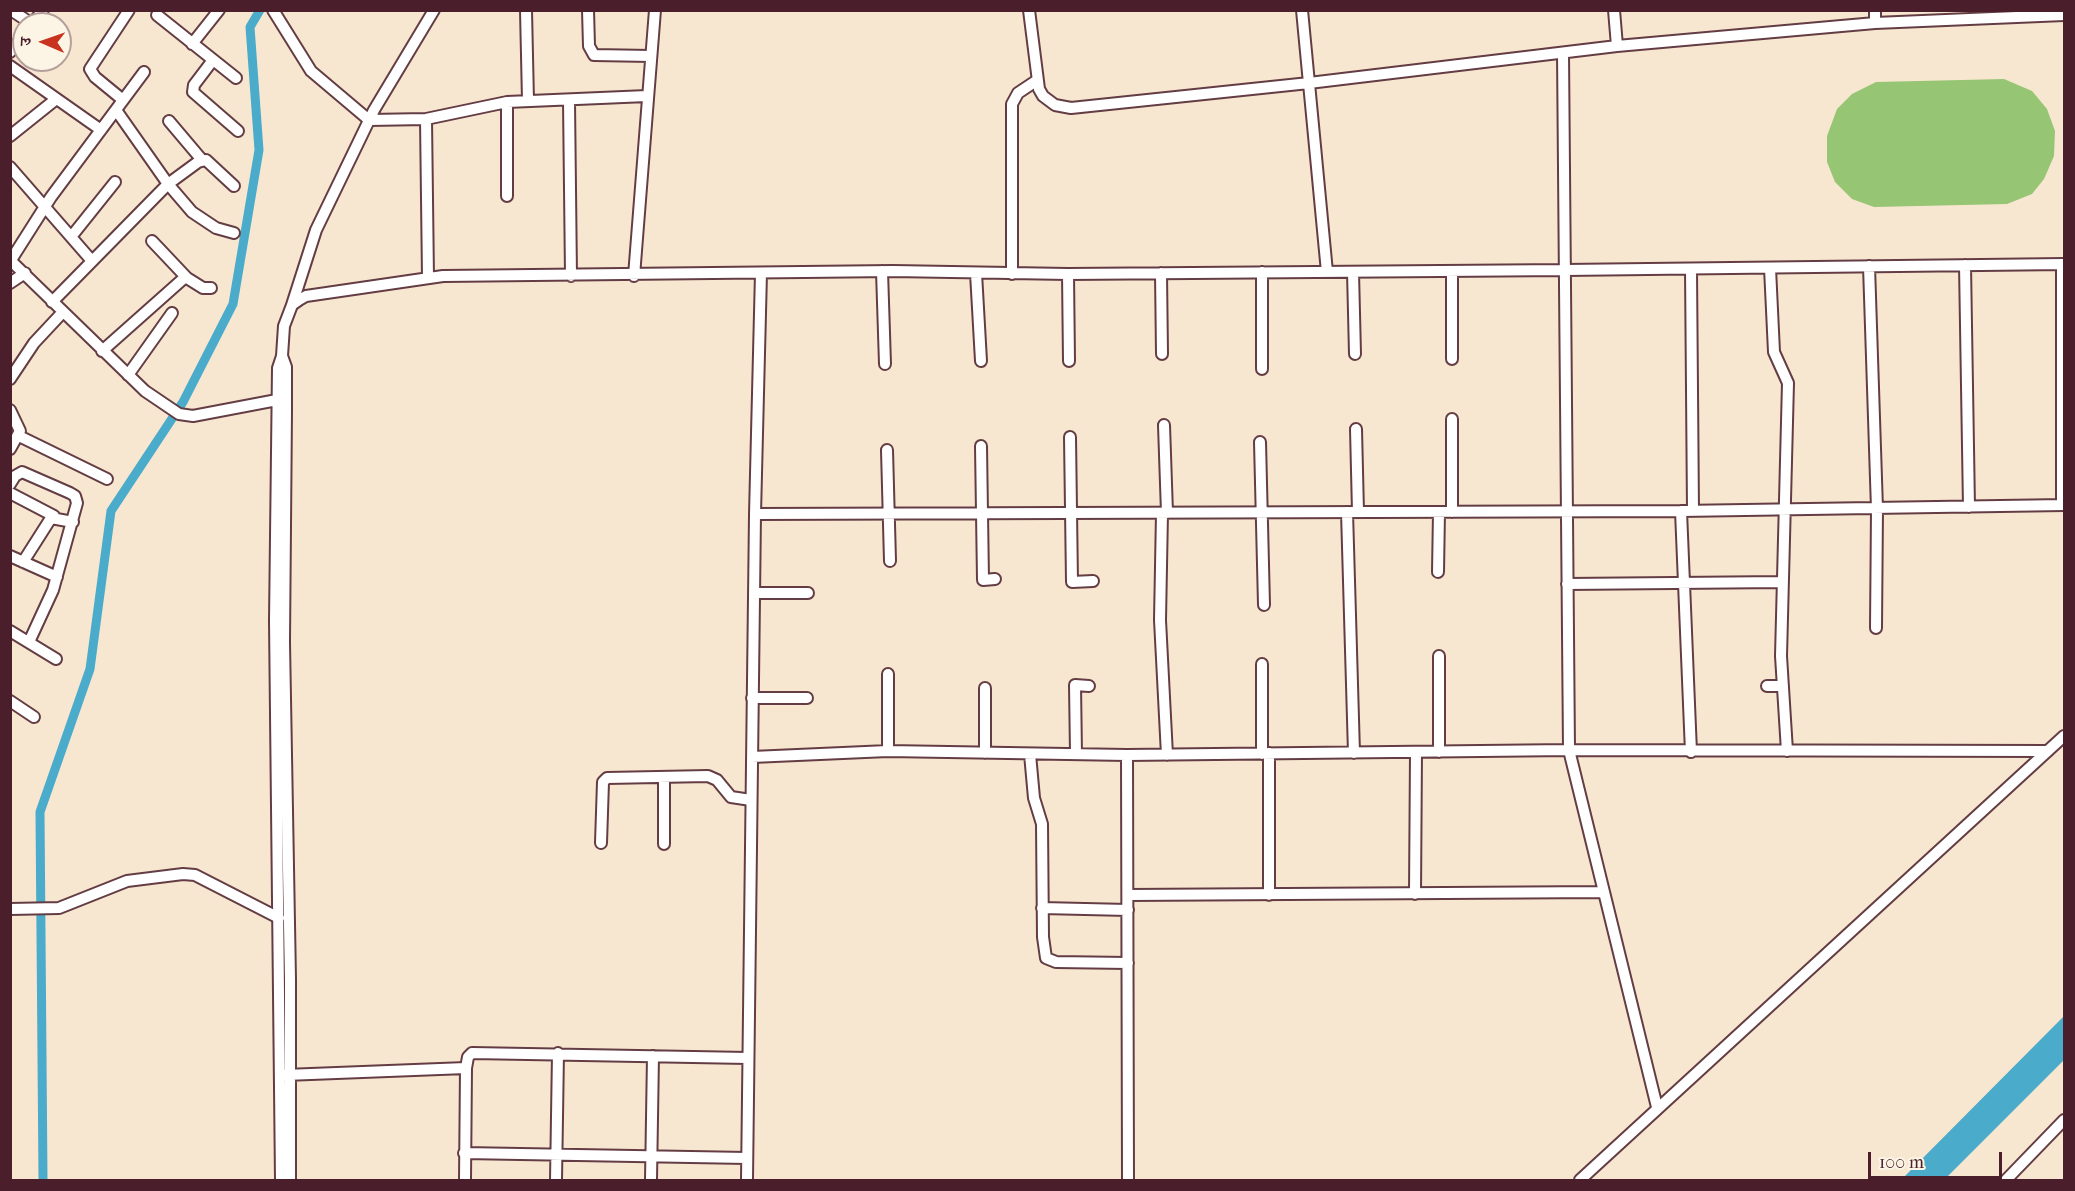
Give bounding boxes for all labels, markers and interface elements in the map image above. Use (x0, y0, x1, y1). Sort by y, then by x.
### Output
north arrow (12, 12, 72, 72)
text: उ (16, 37, 35, 46)
scale bar (1871, 1140, 2004, 1178)
text: 100 m (1879, 1152, 1924, 1173)

